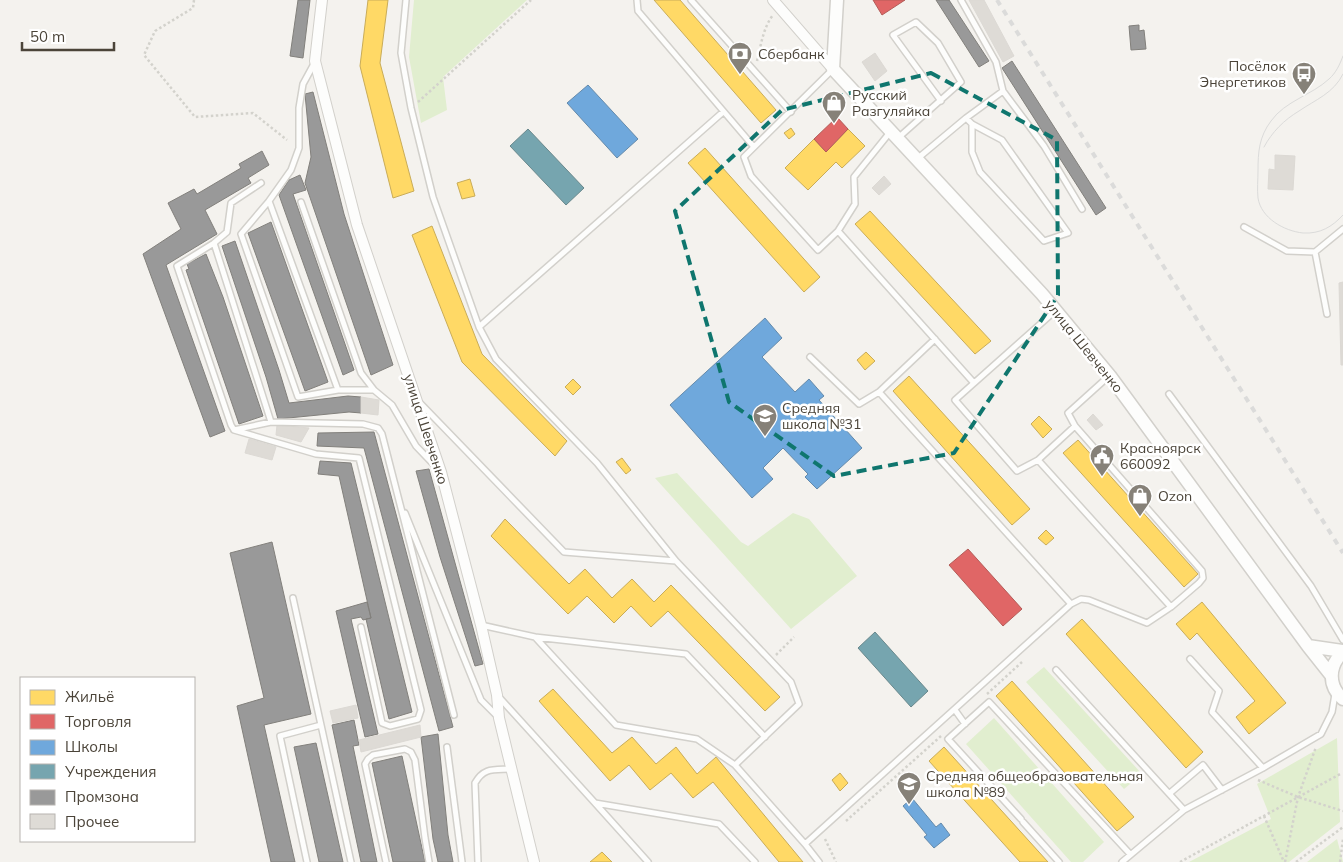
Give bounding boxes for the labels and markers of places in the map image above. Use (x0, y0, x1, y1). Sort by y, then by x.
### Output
bank icon: Сбербанк (727, 41, 753, 75)
place label: Сбербанк (758, 45, 825, 63)
place label: Посёлок Энергетиков (1200, 57, 1286, 91)
bus stop icon: Посёлок Энергетиков (1291, 61, 1317, 95)
place label: Русский Разгуляйка (852, 86, 930, 120)
shop icon: Русский Разгуляйка (821, 90, 847, 124)
place label: Средняя школа №31 (782, 399, 861, 433)
school or university icon: Средняя школа №31 (752, 403, 778, 437)
place label: Красноярск 660092 (1120, 439, 1201, 473)
public building icon: Красноярск 660092 (1089, 443, 1115, 477)
shop icon: Ozon (1127, 483, 1153, 517)
place label: Ozon (1158, 487, 1192, 505)
place label: Средняя общеобразовательная школа №89 (926, 767, 1143, 801)
school or university icon: Средняя общеобразовательная школа №89 (896, 771, 922, 805)

